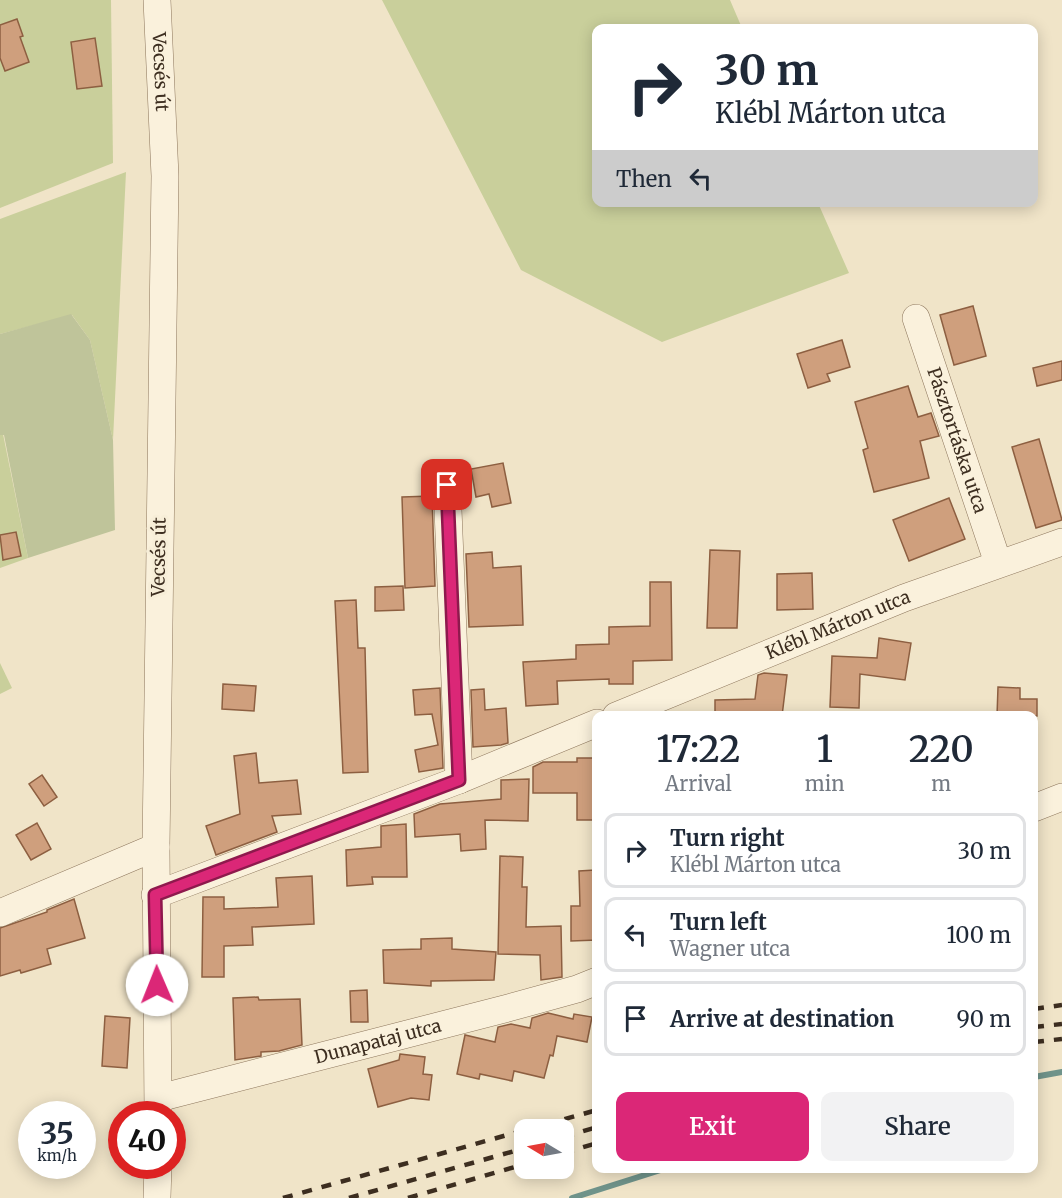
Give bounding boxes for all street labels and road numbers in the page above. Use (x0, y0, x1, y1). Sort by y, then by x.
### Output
street label: Vecsés út (147, 31, 174, 112)
street label: Pásztortáska utca (922, 364, 993, 516)
street label: Vecsés út (146, 517, 171, 598)
street label: Klébl Márton utca (762, 585, 913, 664)
street label: Dunapataj utca (312, 1014, 444, 1068)

